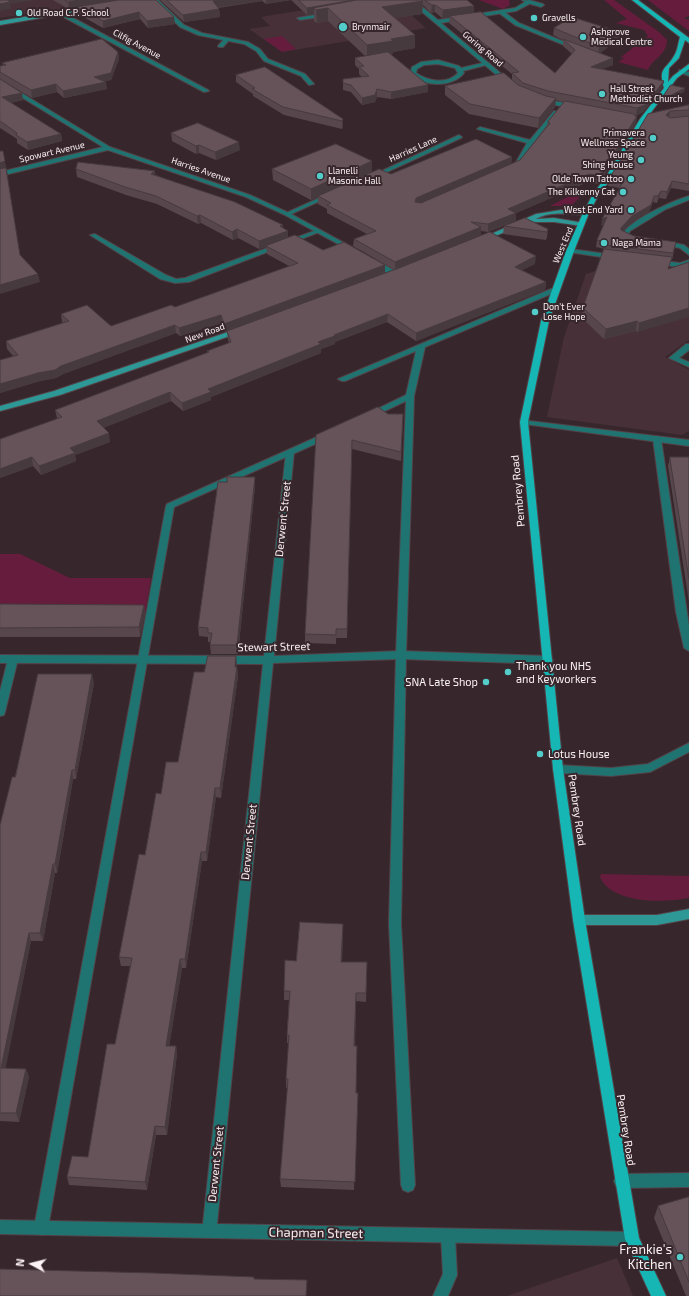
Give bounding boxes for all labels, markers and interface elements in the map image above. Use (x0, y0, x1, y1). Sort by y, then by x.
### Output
marker: Old Road C.P. School (14, 8, 24, 18)
place label: Old Road C.P. School (27, 8, 109, 18)
marker: Gravells (529, 13, 539, 23)
place label: Gravells (542, 13, 576, 23)
marker: Brynmair (337, 21, 349, 33)
place label: Brynmair (352, 22, 390, 32)
street label: Cilfig Avenue (111, 27, 163, 61)
place label: Ashgrove Medical Centre (591, 27, 652, 48)
street label: Goring Road (461, 29, 505, 69)
marker: Ashgrove Medical Centre (578, 32, 588, 42)
place label: Hall Street Methodist Church (610, 84, 683, 105)
marker: Hall Street Methodist Church (597, 89, 607, 99)
place label: Primavera Wellness Space (581, 128, 645, 149)
marker: Primavera Wellness Space (648, 133, 658, 143)
street label: Harries Lane (387, 134, 439, 164)
street label: Spowart Avenue (18, 139, 86, 165)
place label: Yeung Shing House (583, 150, 633, 171)
street label: Harries Avenue (170, 155, 232, 185)
marker: Yeung Shing House (636, 155, 646, 165)
place label: Llanelli Masonic Hall (328, 166, 381, 187)
marker: Llanelli Masonic Hall (315, 171, 325, 181)
place label: Olde Town Tattoo (552, 174, 623, 184)
marker: Olde Town Tattoo (626, 174, 636, 184)
place label: The Kilkenny Cat (547, 187, 615, 197)
marker: The Kilkenny Cat (618, 187, 628, 197)
place label: West End Yard (564, 205, 623, 215)
marker: West End Yard (626, 205, 636, 215)
street label: West End (550, 225, 576, 265)
marker: Naga Mama (599, 238, 609, 248)
place label: Naga Mama (612, 238, 661, 248)
place label: Don't Ever Lose Hope (543, 302, 585, 323)
marker: Don't Ever Lose Hope (530, 307, 540, 317)
street label: New Road (184, 321, 226, 345)
street label: Pembrey Road (508, 455, 528, 527)
street label: Derwent Street (272, 480, 294, 558)
street label: Stewart Street (237, 640, 311, 654)
place label: Thank you NHS and Keyworkers (516, 659, 596, 685)
marker: Thank you NHS and Keyworkers (503, 667, 513, 677)
place label: SNA Late Shop (405, 675, 478, 689)
marker: SNA Late Shop (481, 677, 491, 687)
place label: Lotus House (548, 747, 610, 761)
marker: Lotus House (535, 749, 545, 759)
street label: Pembrey Road (565, 773, 589, 847)
street label: Derwent Street (238, 803, 260, 881)
street label: Pembrey Road (614, 1093, 638, 1167)
street label: Derwent Street (205, 1125, 227, 1203)
street label: Chapman Street (268, 1224, 364, 1242)
place label: Frankie's Kitchen (619, 1242, 672, 1273)
north arrow (12, 1244, 52, 1284)
marker: Frankie's Kitchen (675, 1252, 685, 1262)
text: N (13, 1258, 27, 1267)

